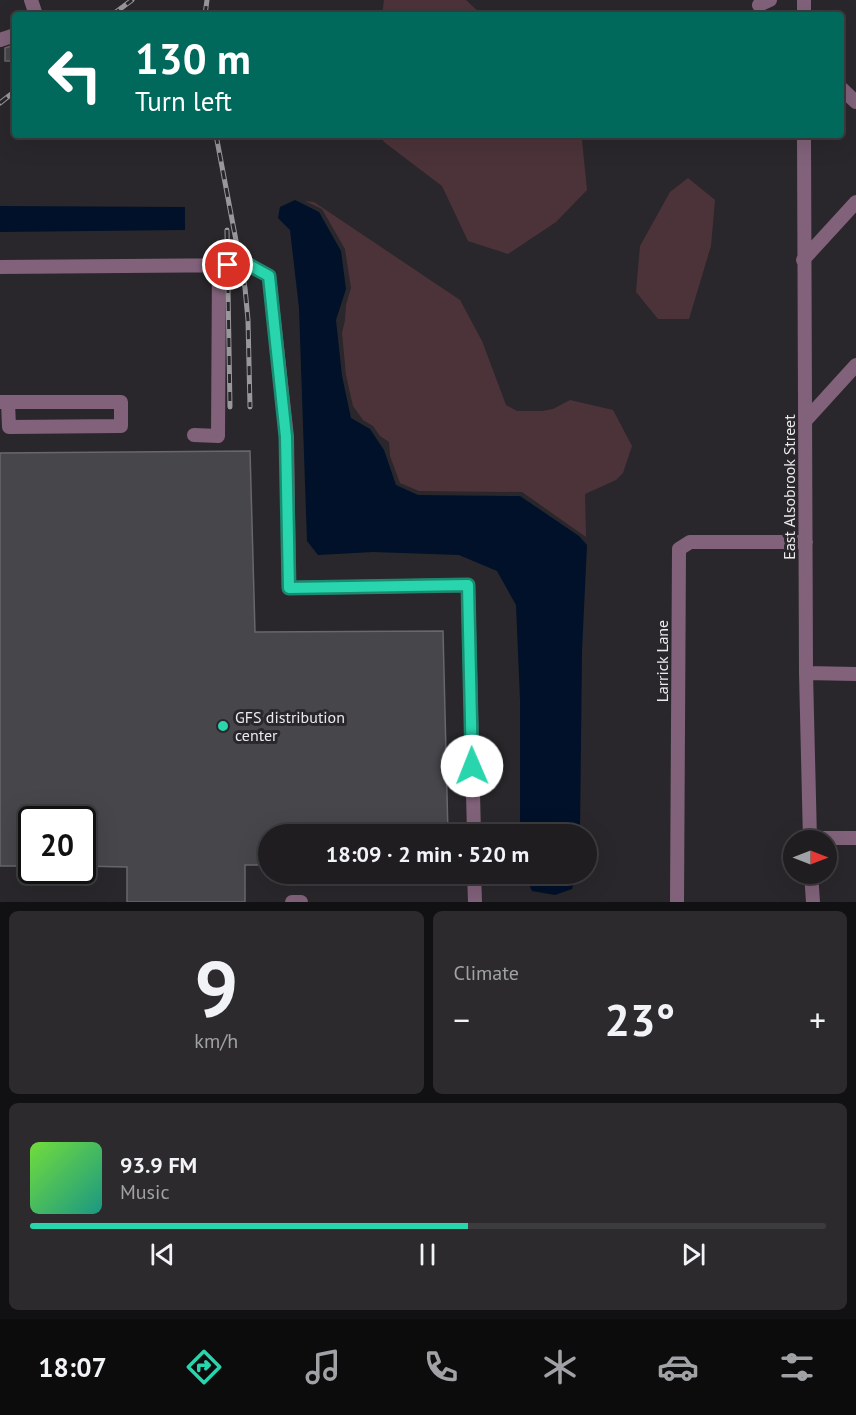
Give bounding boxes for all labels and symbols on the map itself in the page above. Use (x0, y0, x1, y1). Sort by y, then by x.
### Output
pin (202, 239, 253, 290)
street label: East Alsobrook Street (779, 414, 799, 560)
street label: Larrick Lane (652, 620, 672, 702)
place label: GFS distribution center (235, 707, 345, 745)
marker: GFS distribution center (216, 719, 230, 733)
position arrow (440, 734, 504, 798)
speed limit sign: 20 (18, 806, 96, 884)
north arrow (783, 830, 837, 884)

